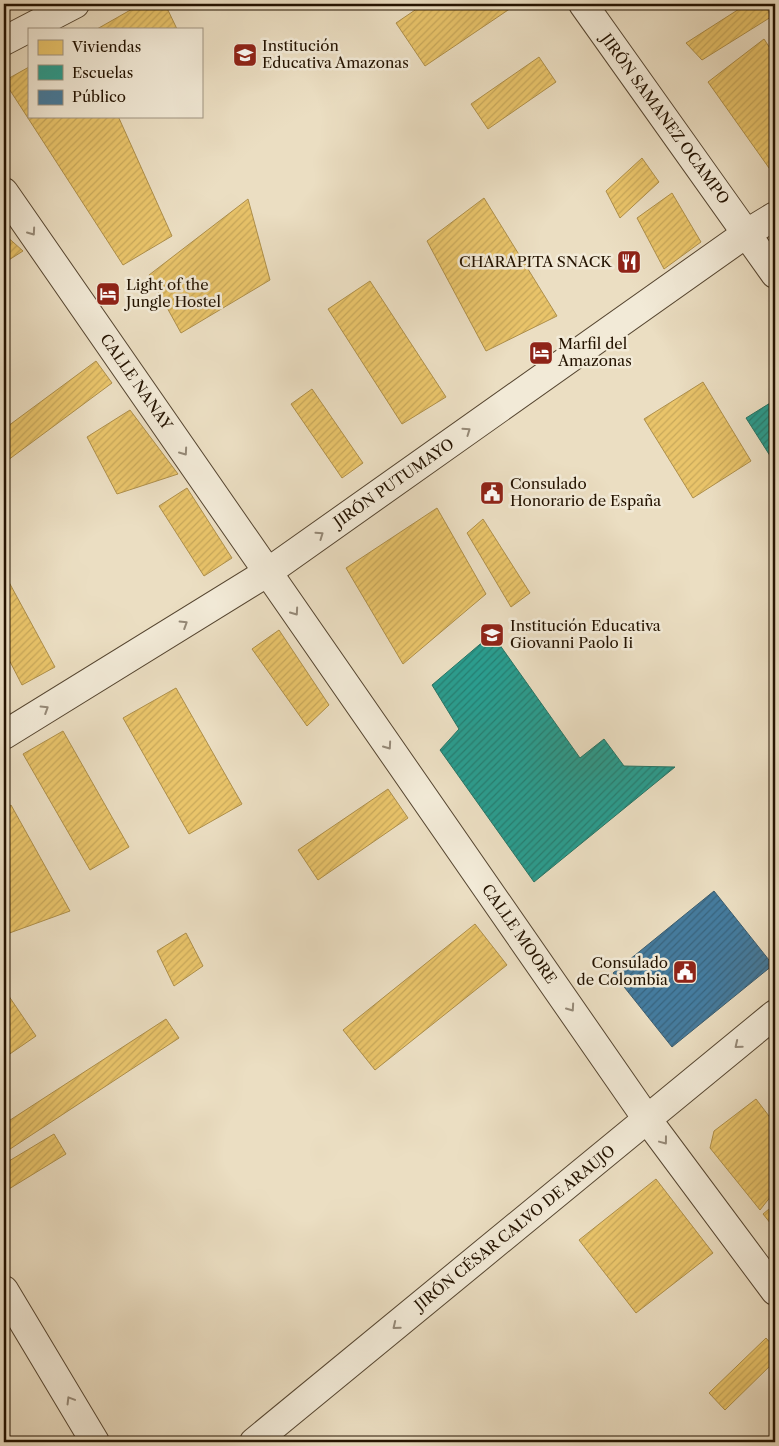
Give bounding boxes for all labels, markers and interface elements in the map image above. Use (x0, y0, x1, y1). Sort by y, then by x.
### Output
legend (28, 28, 202, 118)
street label: JIRÓN SAMANEZ OCAMPO (596, 28, 734, 208)
place label: Institución Educativa Amazonas (262, 36, 409, 72)
text: Viviendas (71, 37, 141, 56)
school or university icon: Institución Educativa Amazonas (232, 42, 258, 68)
text: Escuelas (72, 63, 133, 82)
text: Público (72, 87, 126, 106)
one-way arrow (26, 226, 35, 236)
restaurant icon: CHARAPITA SNACK (616, 249, 642, 275)
place label: CHARAPITA SNACK (459, 252, 613, 271)
place label: Light of the Jungle Hostel (124, 275, 221, 311)
hotel icon: Light of the Jungle Hostel (95, 281, 121, 307)
street label: CALLE NANAY (96, 330, 177, 434)
place label: Marfil del Amazonas (557, 334, 632, 370)
hotel icon: Marfil del Amazonas (528, 340, 554, 366)
one-way arrow (461, 428, 471, 437)
street label: JIRÓN PUTUMAYO (328, 434, 458, 532)
one-way arrow (178, 446, 187, 455)
place label: Consulado Honorario de España (510, 474, 661, 510)
public building icon: Consulado Honorario de España (479, 480, 505, 506)
one-way arrow (314, 532, 324, 541)
one-way arrow (289, 606, 298, 616)
place label: Institución Educativa Giovanni Paolo Ii (510, 616, 661, 652)
one-way arrow (178, 620, 187, 630)
school or university icon: Institución Educativa Giovanni Paolo Ii (479, 622, 505, 648)
one-way arrow (40, 706, 49, 716)
one-way arrow (382, 740, 391, 749)
street label: CALLE MOORE (478, 880, 561, 987)
place label: Consulado de Colombia (577, 953, 668, 989)
public building icon: Consulado de Colombia (672, 959, 698, 985)
one-way arrow (565, 1003, 574, 1012)
one-way arrow (734, 1039, 743, 1048)
one-way arrow (658, 1135, 667, 1145)
street label: JIRÓN CÉSAR CALVO DE ARAUJO (409, 1141, 619, 1316)
one-way arrow (393, 1320, 402, 1328)
one-way arrow (66, 1397, 76, 1406)

